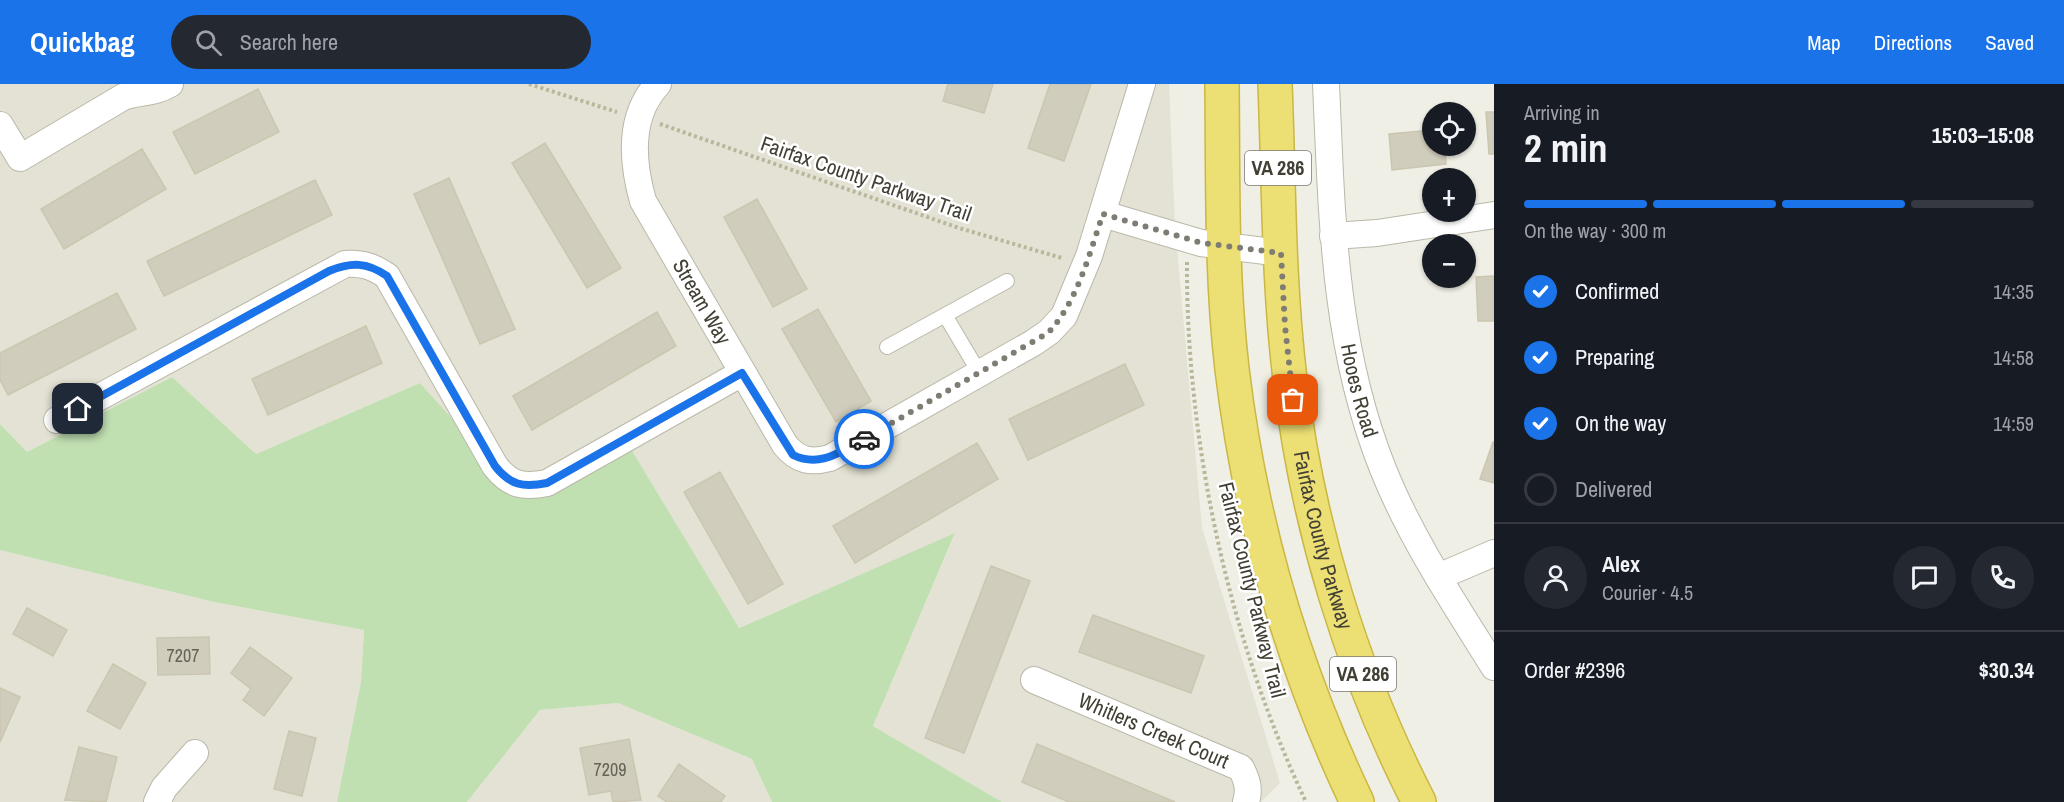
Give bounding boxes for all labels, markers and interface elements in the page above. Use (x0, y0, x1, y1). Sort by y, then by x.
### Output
search box (171, 15, 591, 69)
text: Quickbag (30, 23, 135, 61)
icon: search (192, 26, 225, 59)
text: Search here (240, 27, 338, 57)
text: Map (1807, 28, 1841, 57)
text: Directions (1874, 28, 1952, 57)
text: Saved (1985, 28, 2034, 57)
text: Arriving in (1524, 99, 1600, 126)
map controls (1422, 102, 1476, 288)
button: locate (1422, 102, 1476, 156)
text: 15:03–15:08 (1932, 120, 2034, 150)
text: 2 min (1524, 122, 1608, 174)
street label: Fairfax County Parkway Trail (757, 129, 975, 228)
road number: VA 286 (1245, 151, 1311, 185)
button: + (1422, 168, 1476, 222)
text: On the way · 300 m (1524, 217, 1666, 244)
button: − (1422, 234, 1476, 288)
street label: Stream Way (666, 253, 738, 350)
icon: check (1524, 275, 1557, 308)
text: Confirmed (1575, 276, 1659, 306)
text: 14:35 (1993, 278, 2034, 305)
street label: Hooes Road (1334, 341, 1385, 441)
icon: check (1524, 341, 1557, 374)
text: Preparing (1575, 342, 1654, 372)
text: 14:58 (1993, 344, 2034, 371)
pin (1267, 374, 1318, 425)
pin (52, 383, 103, 434)
icon: bag (1276, 383, 1309, 416)
icon: home (61, 392, 94, 425)
icon: check (1524, 407, 1557, 440)
text: On the way (1575, 408, 1666, 438)
courier (834, 409, 894, 469)
text: 14:59 (1993, 410, 2034, 437)
icon: car (848, 423, 881, 456)
street label: Fairfax County Parkway (1287, 448, 1360, 633)
text: Delivered (1575, 474, 1652, 504)
street label: Fairfax County Parkway Trail (1212, 479, 1293, 701)
button: person (1524, 546, 1587, 609)
button: chat (1893, 546, 1956, 609)
button: phone (1971, 546, 2034, 609)
text: Alex (1602, 549, 1640, 579)
text: Courier · 4.5 (1602, 579, 1693, 606)
house number: 7207 (167, 643, 199, 668)
text: Order #2396 (1524, 655, 1625, 685)
text: $30.34 (1979, 655, 2034, 685)
road number: VA 286 (1330, 657, 1396, 691)
street label: Whitlers Creek Court (1074, 686, 1234, 775)
house number: 7209 (594, 757, 626, 782)

